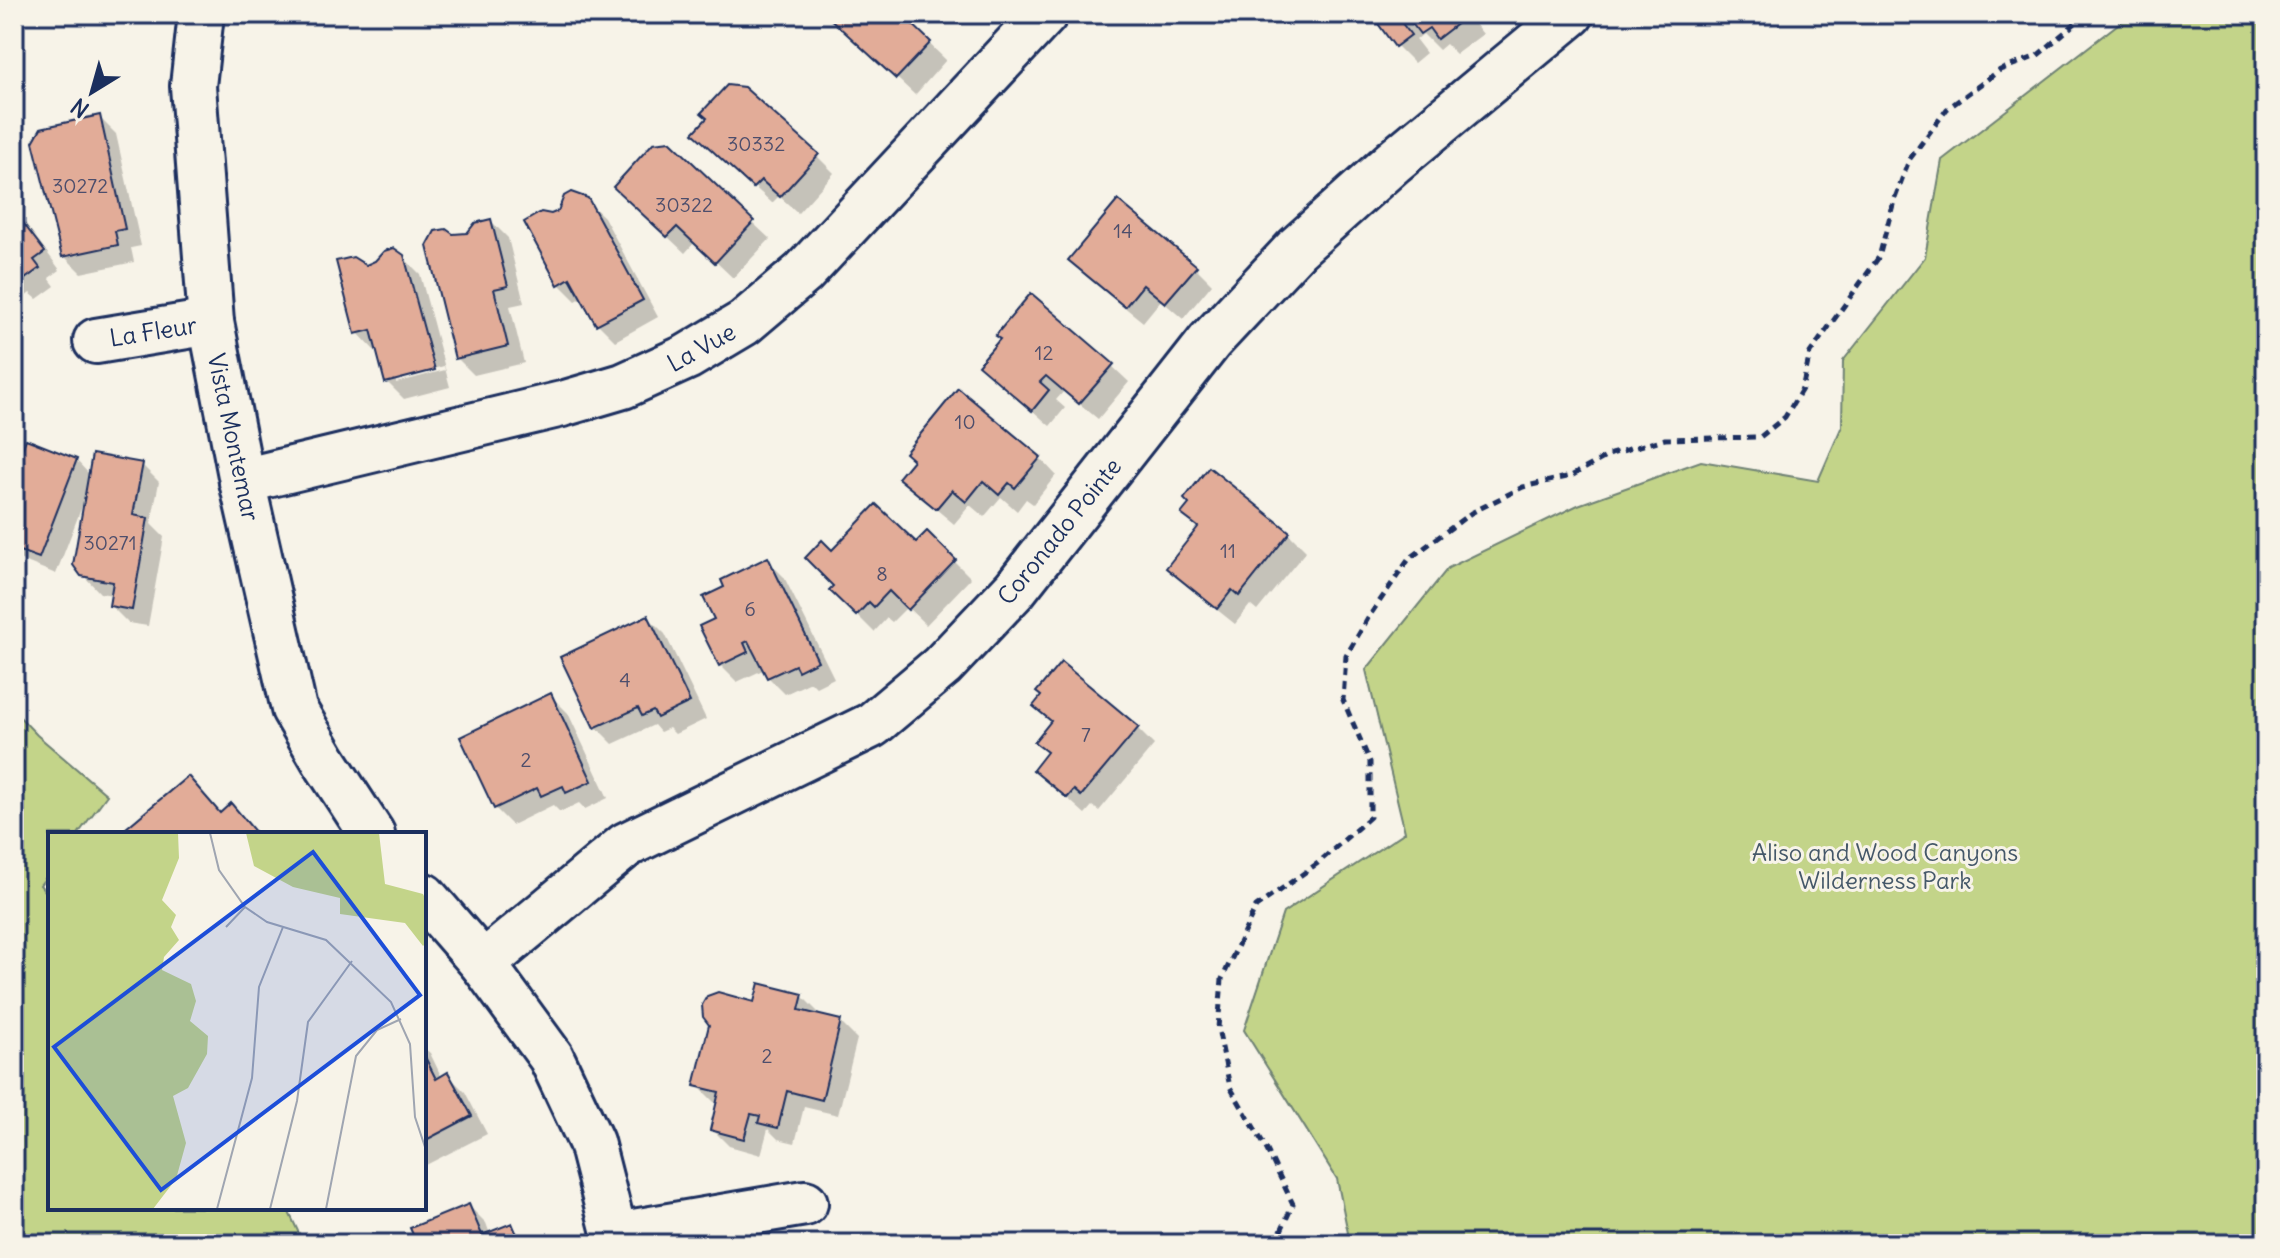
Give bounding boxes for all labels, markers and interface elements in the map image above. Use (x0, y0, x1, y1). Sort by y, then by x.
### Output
north arrow (52, 52, 132, 132)
text: N (65, 92, 94, 124)
house number: 30332 (727, 131, 785, 156)
house number: 30272 (52, 173, 108, 198)
house number: 30322 (655, 192, 713, 217)
house number: 14 (1113, 218, 1133, 243)
street label: La Fleur (107, 309, 199, 353)
street label: La Vue (662, 316, 740, 378)
house number: 12 (1035, 340, 1053, 365)
street label: Vista Montemar (202, 350, 266, 524)
house number: 10 (954, 409, 976, 434)
street label: Coronado Pointe (991, 452, 1127, 610)
house number: 30271 (83, 530, 137, 555)
house number: 11 (1220, 538, 1236, 563)
house number: 8 (876, 561, 888, 586)
house number: 6 (744, 596, 756, 621)
house number: 4 (619, 667, 631, 692)
house number: 7 (1081, 722, 1091, 747)
house number: 2 (521, 747, 532, 772)
inset map (48, 832, 426, 1210)
park label: Aliso and Wood Canyons Wilderness Park (1752, 837, 2018, 895)
house number: 2 (762, 1043, 773, 1068)

